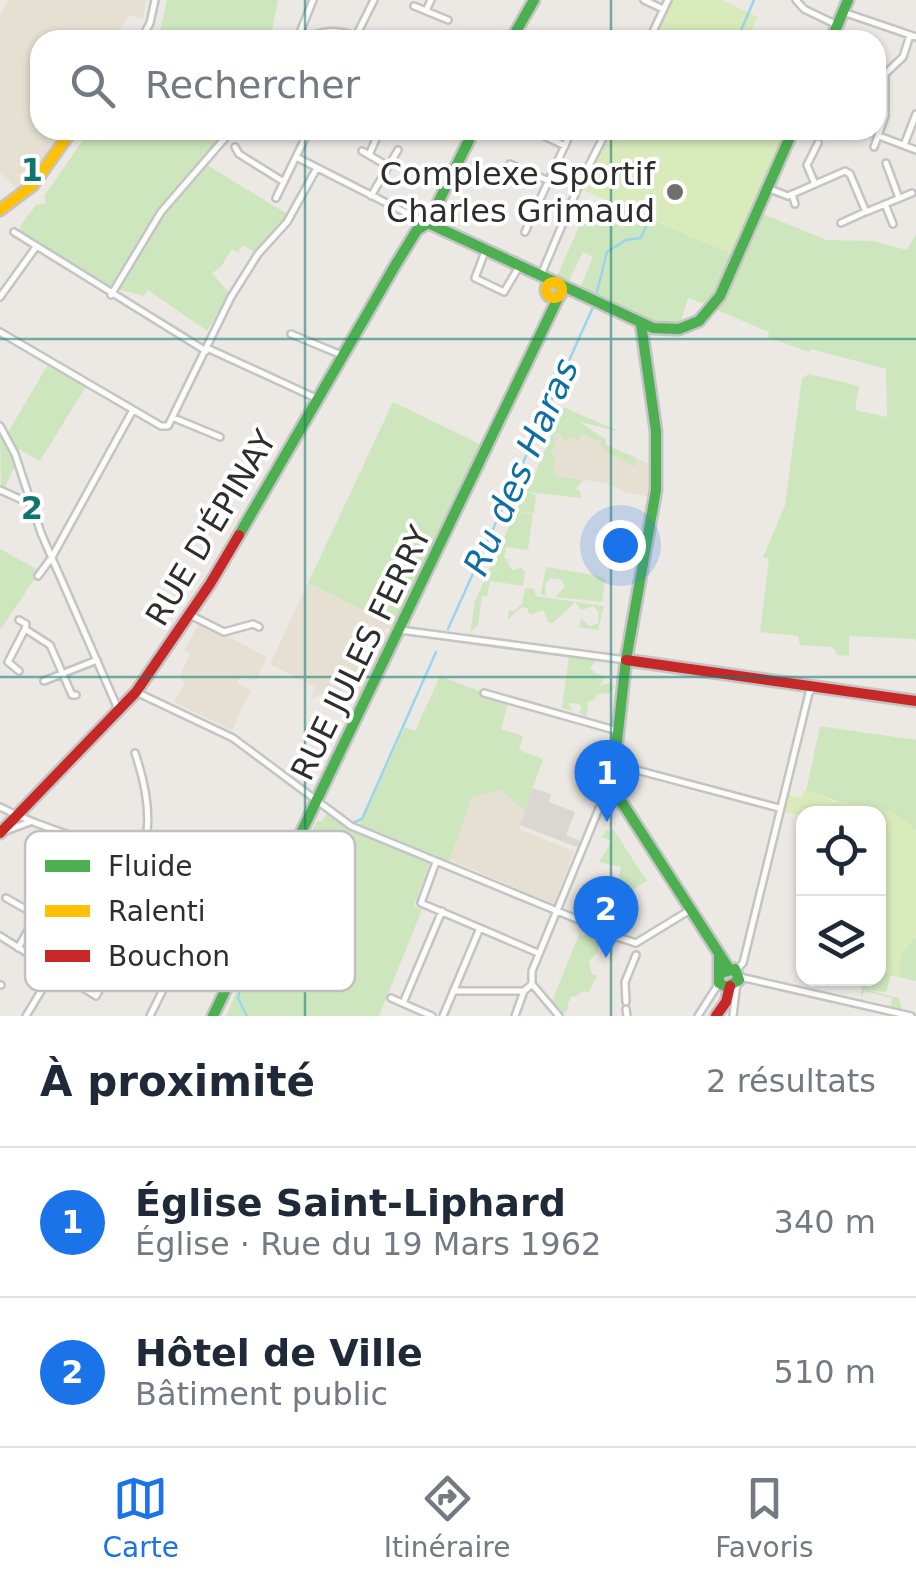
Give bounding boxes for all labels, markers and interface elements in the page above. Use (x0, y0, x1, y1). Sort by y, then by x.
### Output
search box (30, 30, 886, 140)
icon: search (65, 58, 120, 113)
text: Rechercher (145, 63, 360, 107)
text: 1 (21, 151, 43, 189)
place label: Complexe Sportif Charles Grimaud (380, 155, 656, 230)
marker: Complexe Sportif Charles Grimaud (664, 181, 686, 203)
water label: Ru des Haras (455, 353, 587, 581)
street label: RUE D'ÉPINAY (138, 423, 285, 633)
text: 2 (21, 489, 43, 527)
street label: RUE JULES FERRY (283, 519, 439, 786)
your location (595, 520, 646, 571)
pin: 1 (574, 740, 640, 822)
map controls (796, 806, 886, 986)
button: locate (796, 806, 886, 896)
legend (25, 831, 355, 991)
text: Fluide (108, 850, 192, 883)
pin: 2 (574, 876, 638, 958)
text: Ralenti (108, 895, 206, 928)
button: layers (796, 896, 886, 986)
text: Bouchon (108, 940, 230, 973)
text: À proximité (40, 1057, 315, 1106)
text: 2 résultats (706, 1062, 876, 1100)
text: Église Saint-Liphard (135, 1181, 566, 1225)
text: 1 (61, 1203, 84, 1241)
text: 340 m (774, 1203, 876, 1241)
text: Église · Rue du 19 Mars 1962 (135, 1225, 601, 1263)
text: Hôtel de Ville (135, 1331, 423, 1375)
text: 2 (61, 1353, 84, 1391)
text: 510 m (774, 1353, 876, 1391)
text: Bâtiment public (135, 1375, 388, 1413)
tab: Carte (102, 1471, 179, 1564)
tab: Itinéraire (384, 1471, 510, 1564)
tab: Favoris (715, 1471, 814, 1564)

